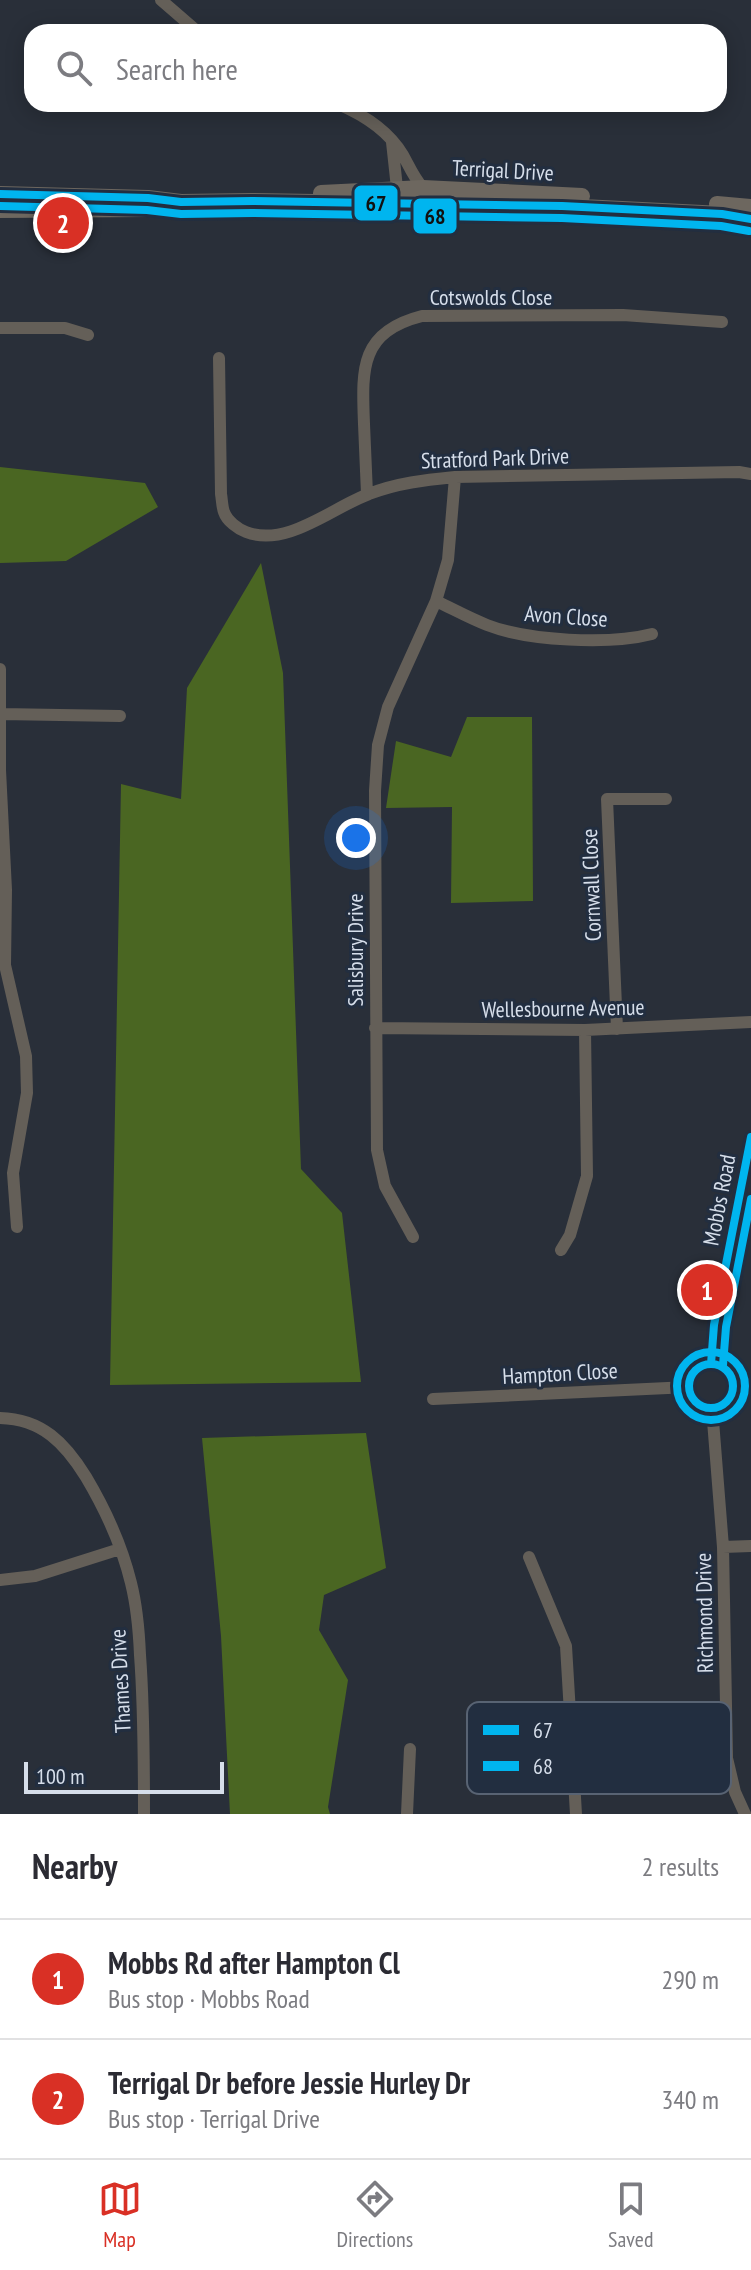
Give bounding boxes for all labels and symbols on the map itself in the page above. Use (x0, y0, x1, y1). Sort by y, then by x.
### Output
street label: Terrigal Drive (452, 153, 554, 187)
line badge: 67 (353, 184, 399, 222)
text: 67 (365, 189, 387, 217)
pin: 2 (37, 193, 89, 253)
line badge: 68 (412, 197, 458, 235)
text: 68 (424, 202, 446, 230)
street label: Cotswolds Close (430, 283, 552, 311)
street label: Stratford Park Drive (420, 441, 570, 475)
street label: Avon Close (523, 599, 609, 633)
your location (336, 818, 376, 858)
street label: Cornwall Close (575, 828, 607, 942)
street label: Salisbury Drive (341, 894, 369, 1006)
street label: Wellesbourne Avenue (481, 993, 645, 1023)
street label: Mobbs Road (696, 1152, 742, 1248)
pin: 1 (681, 1260, 733, 1320)
street label: Hampton Close (502, 1356, 618, 1390)
street label: Richmond Drive (689, 1553, 719, 1673)
street label: Thames Drive (103, 1628, 137, 1734)
legend (467, 1702, 731, 1794)
text: 67 (533, 1716, 553, 1744)
text: 68 (533, 1752, 553, 1780)
scale bar (24, 1758, 224, 1794)

